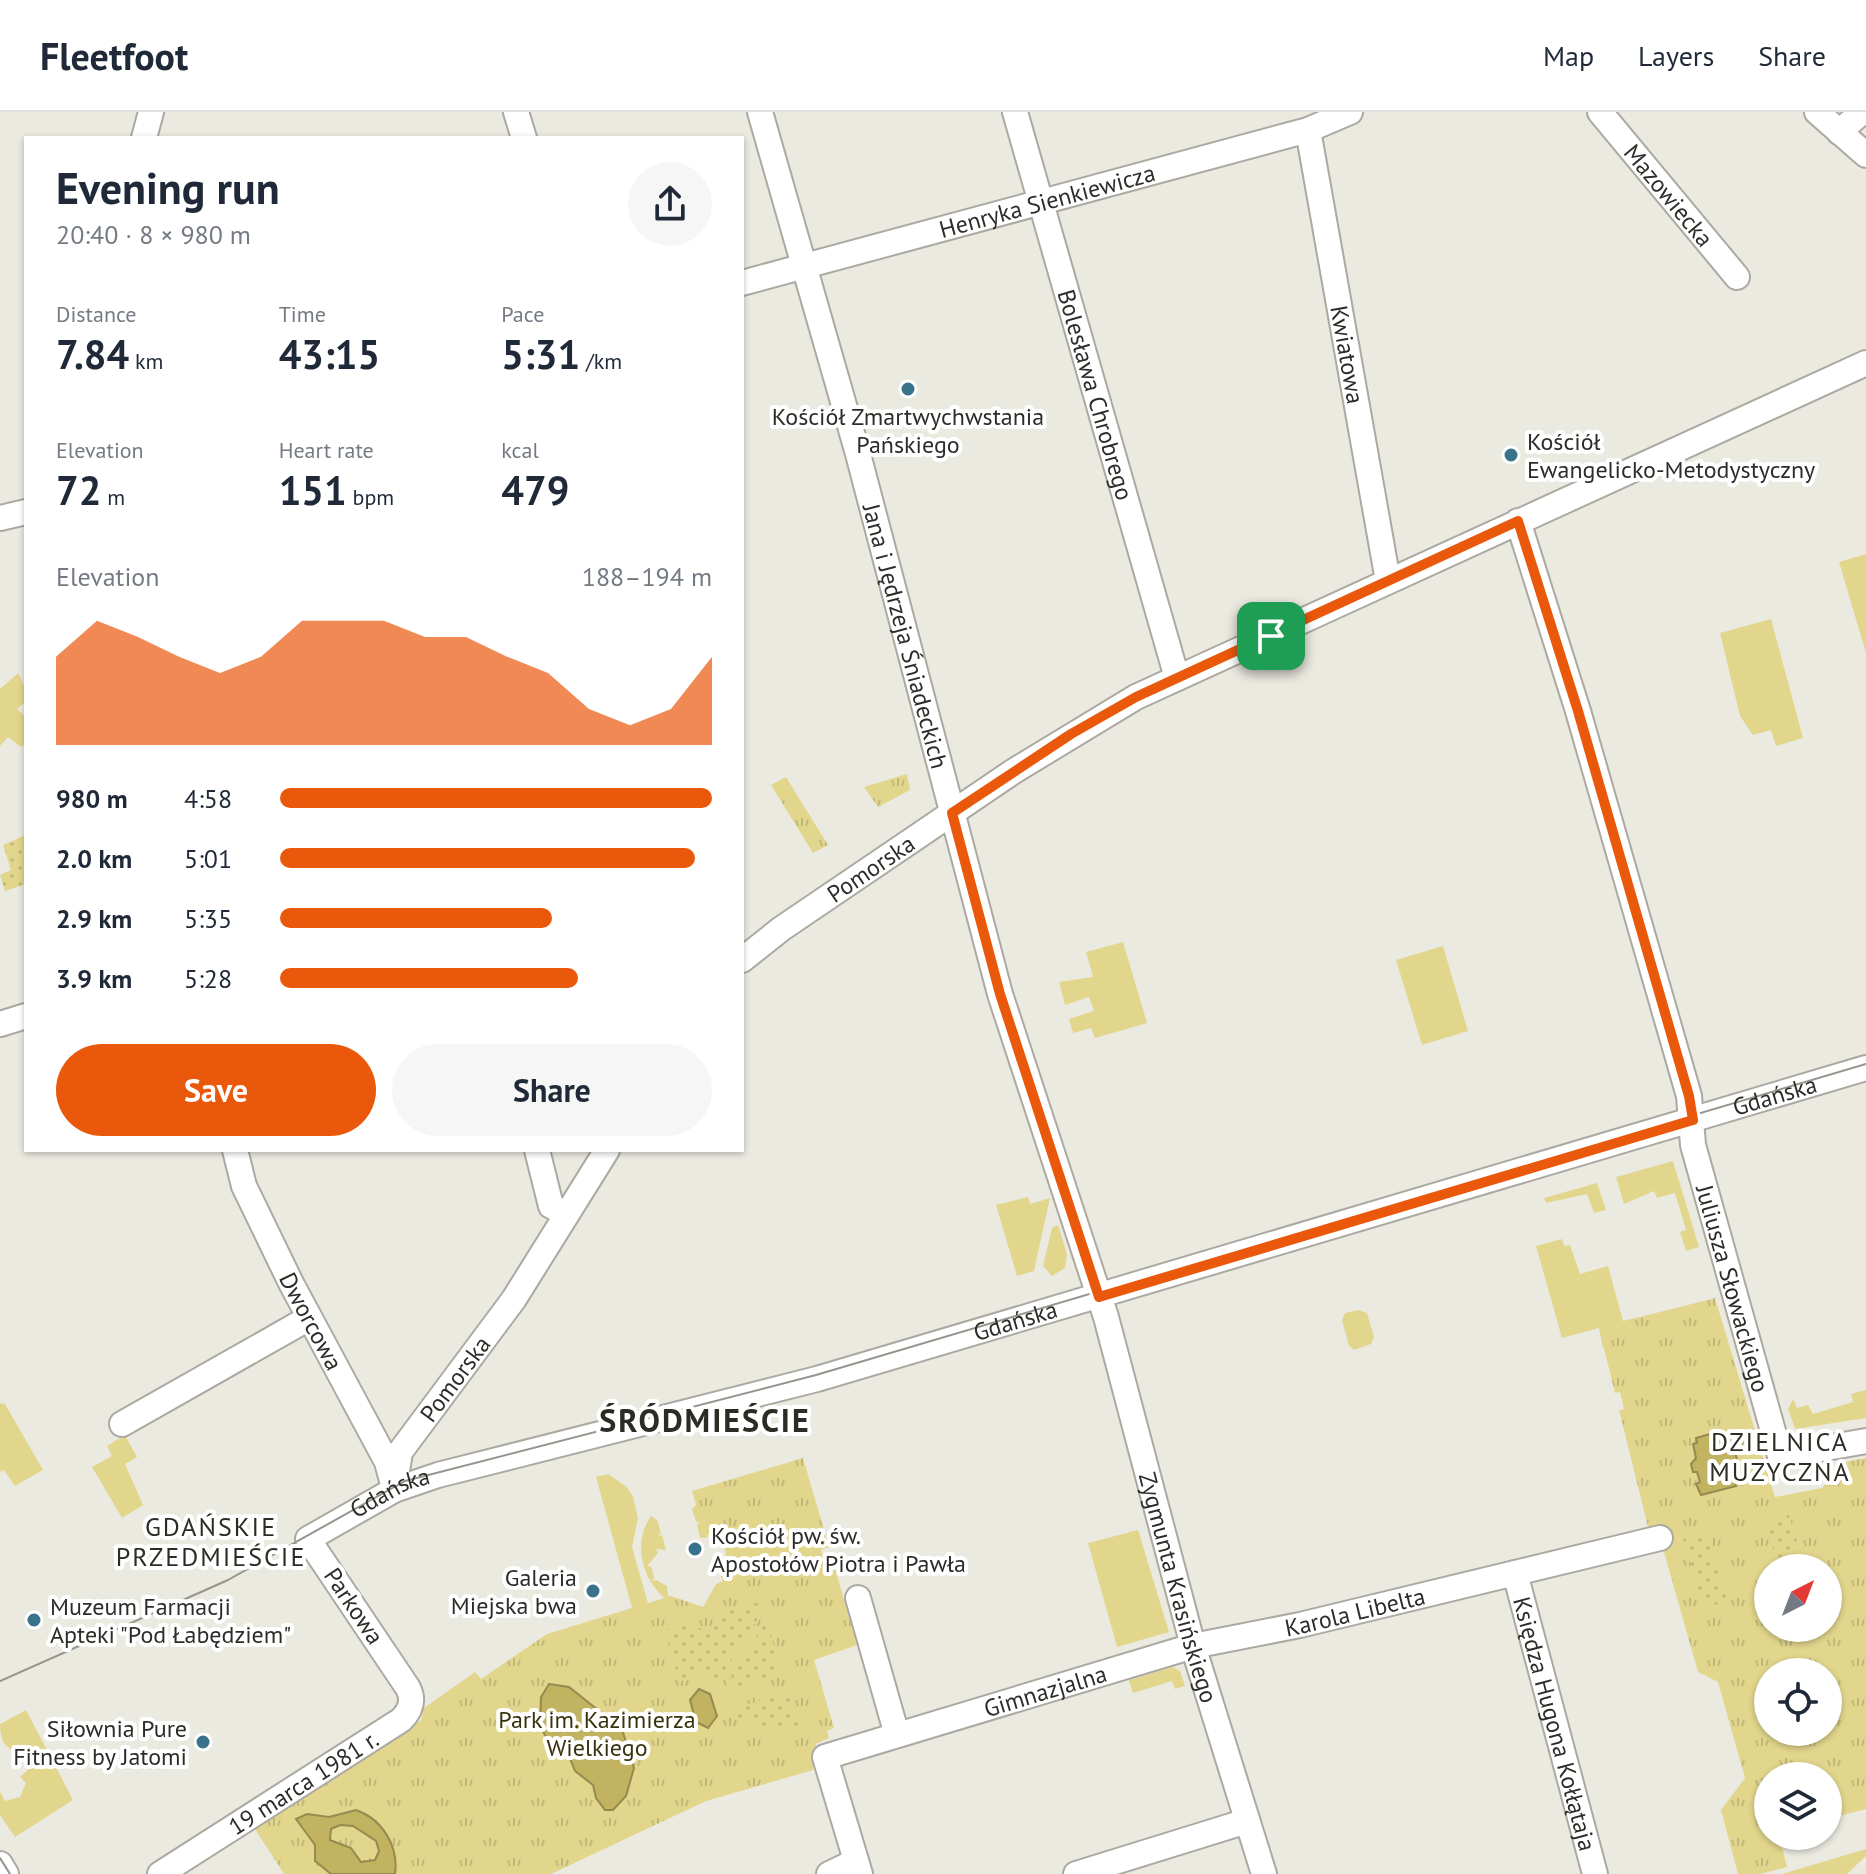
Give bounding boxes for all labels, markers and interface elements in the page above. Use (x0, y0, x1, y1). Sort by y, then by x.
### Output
text: Fleetfoot (40, 31, 188, 80)
text: Map (1543, 37, 1594, 74)
text: Layers (1638, 37, 1714, 74)
text: Share (1758, 37, 1826, 74)
street label: Mazowiecka (1617, 137, 1721, 253)
street label: Henryka Sienkiewicza (936, 157, 1158, 245)
text: Evening run (56, 159, 280, 216)
button: share (628, 162, 712, 246)
text: 20:40 · 8 × 980 m (56, 218, 251, 251)
street label: Bolesława Chrobrego (1051, 286, 1141, 504)
text: Distance (56, 300, 137, 328)
text: Time (279, 300, 326, 328)
text: Pace (501, 300, 544, 328)
street label: Kwiatowa (1324, 303, 1372, 406)
text: 7.84 (56, 328, 129, 380)
text: 43:15 (279, 328, 380, 380)
text: 5:31 (501, 328, 580, 380)
text: km (129, 347, 163, 375)
text: /km (580, 347, 622, 375)
marker: Kościół Zmartwychwstania Pańskiego (899, 380, 917, 398)
place label: Kościół Zmartwychwstania Pańskiego (772, 401, 1044, 460)
place label: Kościół Ewangelicko-Metodystyczny (1527, 426, 1815, 485)
text: Elevation (56, 436, 144, 464)
text: Heart rate (279, 436, 374, 464)
text: kcal (501, 436, 539, 464)
marker: Kościół Ewangelicko-Metodystyczny (1502, 446, 1520, 464)
text: 72 (56, 464, 101, 516)
text: 151 (279, 464, 347, 516)
text: 479 (501, 464, 569, 516)
text: m (101, 483, 125, 511)
text: bpm (347, 483, 394, 511)
street label: Jana i Jędrzeja Śniadeckich (856, 499, 956, 772)
text: Elevation (56, 560, 160, 593)
text: 188–194 m (582, 560, 712, 593)
pin (1237, 602, 1305, 670)
icon: arrive (1249, 614, 1293, 658)
text: 980 m (56, 782, 128, 815)
text: 4:58 (184, 782, 232, 815)
street label: Pomorska (821, 828, 920, 909)
text: 2.0 km (56, 842, 132, 875)
text: 5:01 (184, 842, 232, 875)
text: 2.9 km (56, 902, 132, 935)
text: 5:35 (184, 902, 232, 935)
text: 3.9 km (56, 962, 132, 995)
text: 5:28 (184, 962, 232, 995)
button: Save (56, 1044, 376, 1136)
button: Share (392, 1044, 712, 1136)
street label: Gdańska (1729, 1068, 1820, 1122)
street label: Juliusza Słowackiego (1689, 1180, 1777, 1396)
street label: Dworcowa (273, 1267, 350, 1375)
street label: Gdańska (969, 1293, 1061, 1347)
street label: Pomorska (413, 1329, 497, 1428)
district label: ŚRÓDMIEŚCIE (599, 1399, 811, 1441)
district label: DZIELNICA MUZYCZNA (1709, 1425, 1851, 1488)
street label: Gdańska (344, 1460, 433, 1524)
street label: Zygmunta Krasińskiego (1132, 1469, 1225, 1706)
district label: GDAŃSKIE PRZEDMIEŚCIE (116, 1510, 306, 1573)
place label: Kościół pw. św. Apostołów Piotra i Pawła (711, 1520, 966, 1579)
marker: Kościół pw. św. Apostołów Piotra i Pawła (686, 1540, 704, 1558)
north arrow (1754, 1554, 1842, 1642)
map controls (1754, 1554, 1842, 1850)
street label: Parkowa (317, 1562, 391, 1650)
place label: Galeria Miejska bwa (451, 1562, 577, 1621)
street label: Karola Libelta (1282, 1580, 1428, 1643)
marker: Galeria Miejska bwa (584, 1582, 602, 1600)
place label: Muzeum Farmacji Apteki "Pod Łabędziem" (50, 1591, 291, 1650)
street label: Księdza Hugona Kołłątaja (1506, 1593, 1604, 1854)
marker: Muzeum Farmacji Apteki "Pod Łabędziem" (25, 1611, 43, 1629)
street label: Gimnazjalna (980, 1657, 1110, 1724)
button: locate (1754, 1658, 1842, 1746)
park label: Park im. Kazimierza Wielkiego (498, 1704, 696, 1763)
place label: Siłownia Pure Fitness by Jatomi (13, 1713, 187, 1772)
street label: 19 marca 1981 r. (222, 1723, 384, 1842)
marker: Siłownia Pure Fitness by Jatomi (194, 1733, 212, 1751)
button: layers (1754, 1762, 1842, 1850)

